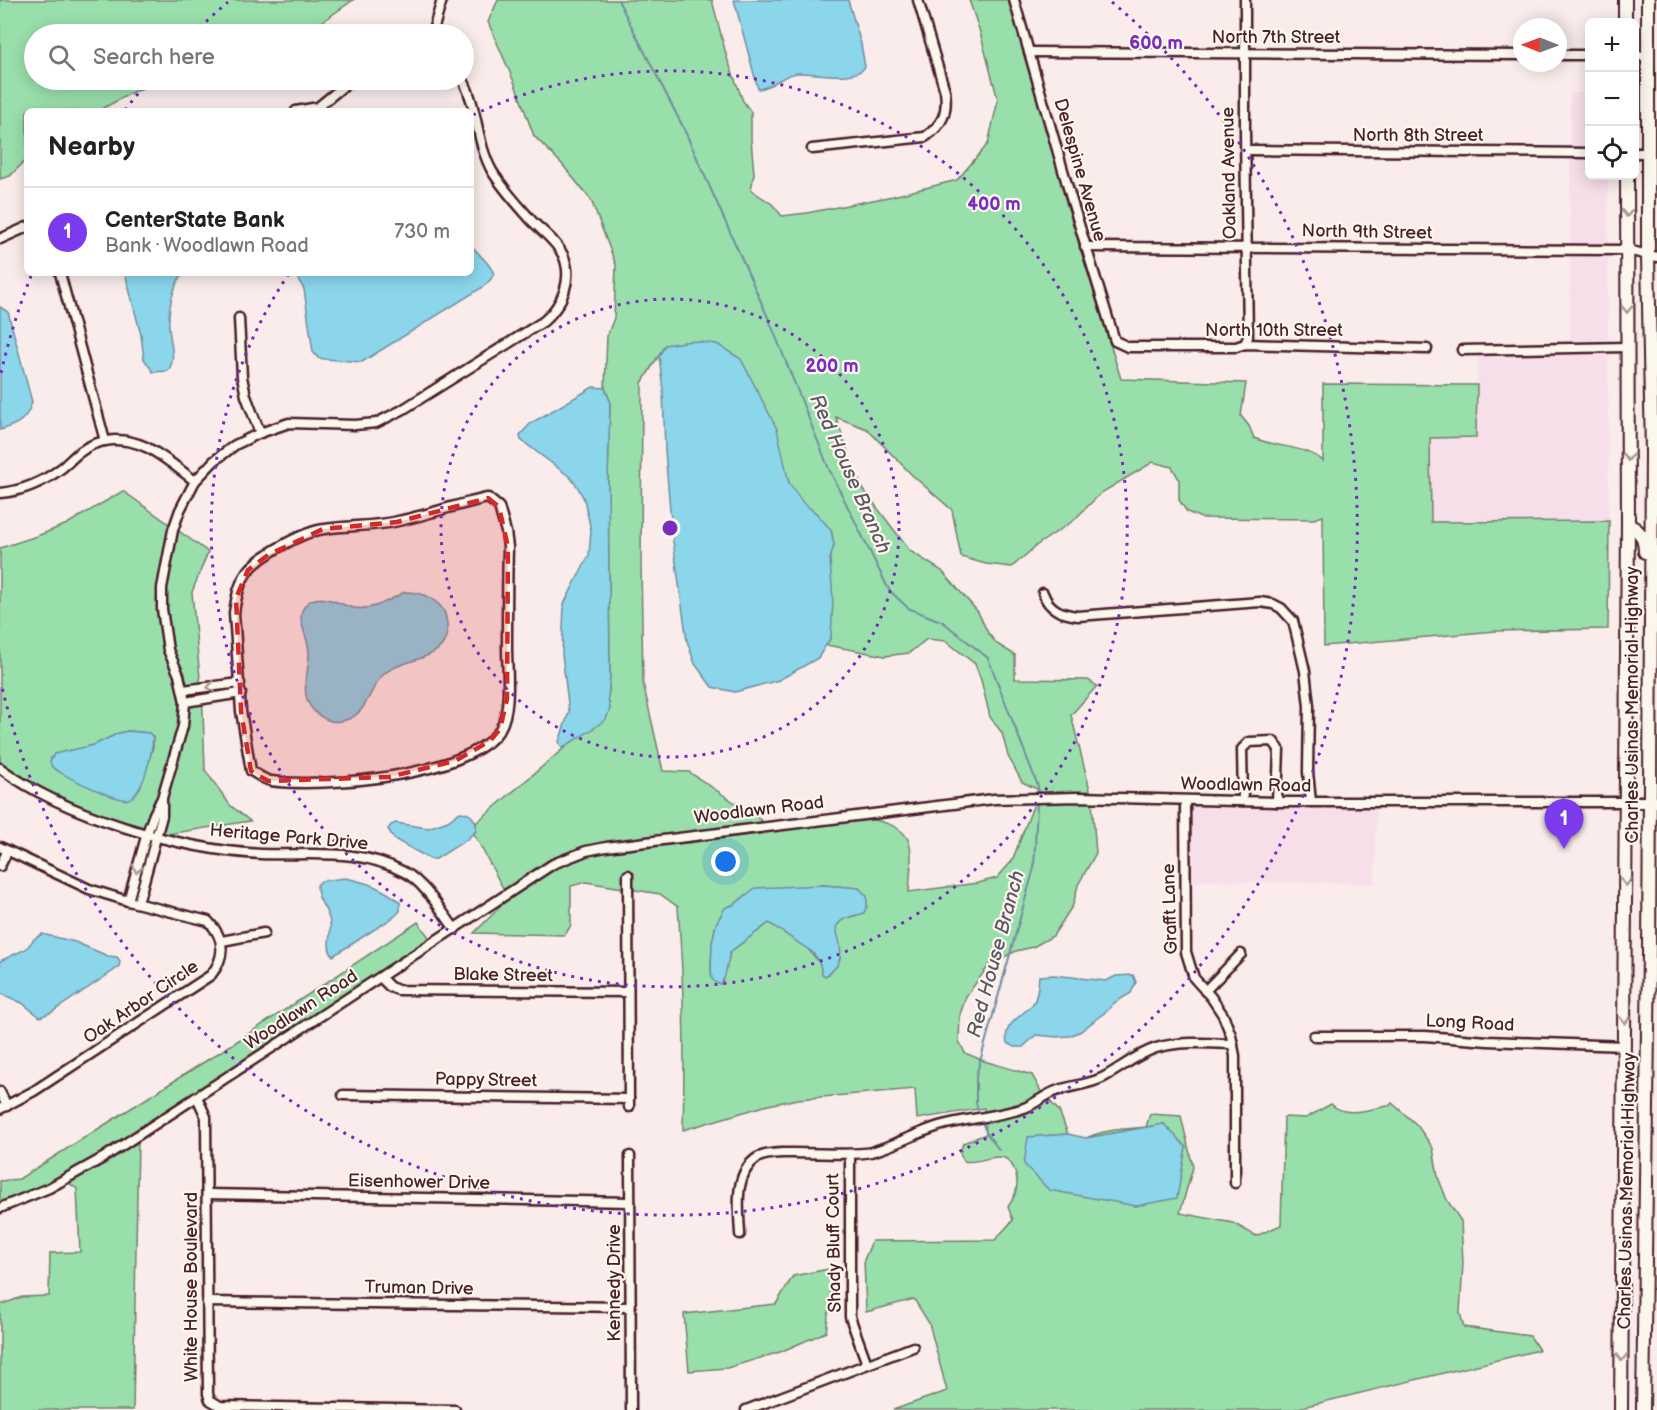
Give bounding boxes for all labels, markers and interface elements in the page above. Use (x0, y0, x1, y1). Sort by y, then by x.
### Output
north arrow (1513, 18, 1567, 72)
map controls (1585, 18, 1639, 180)
button: + (1585, 18, 1639, 72)
search box (24, 24, 474, 90)
street label: North 7th Street (1212, 27, 1341, 48)
text: 600 m (1129, 33, 1183, 54)
icon: search (45, 41, 78, 74)
text: Search here (93, 44, 215, 71)
button: − (1585, 72, 1639, 126)
street label: Delespine Avenue (1050, 96, 1111, 244)
street label: Oakland Avenue (1217, 106, 1241, 239)
street label: North 8th Street (1353, 125, 1484, 146)
button: locate (1585, 126, 1639, 180)
text: Nearby (48, 132, 135, 163)
text: 400 m (967, 194, 1021, 215)
text: CenterState Bank (105, 207, 285, 234)
one-way arrow (1621, 208, 1633, 217)
text: 1 (63, 220, 72, 244)
text: 730 m (394, 220, 450, 244)
street label: North 9th Street (1302, 220, 1433, 244)
text: Bank · Woodlawn Road (105, 234, 309, 258)
one-way arrow (1621, 304, 1633, 313)
street label: North 10th Street (1205, 320, 1343, 341)
text: 200 m (805, 356, 859, 377)
water label: Red House Branch (804, 391, 896, 557)
one-way arrow (1622, 452, 1634, 461)
centre of rings (660, 518, 680, 538)
street label: Charles Usinas Memorial Highway (1622, 566, 1643, 844)
one-way arrow (207, 680, 216, 692)
street label: Woodlawn Road (1180, 773, 1312, 797)
street label: Woodlawn Road (693, 792, 825, 828)
pin: 1 (1544, 800, 1584, 849)
street label: Heritage Park Drive (209, 820, 369, 854)
your location (711, 847, 740, 876)
one-way arrow (132, 863, 144, 874)
street label: Grafft Lane (1158, 863, 1182, 955)
water label: Red House Branch (962, 868, 1030, 1040)
one-way arrow (1620, 877, 1632, 886)
street label: Oak Arbor Circle (80, 956, 203, 1048)
street label: Blake Street (453, 964, 553, 986)
street label: Woodlawn Road (240, 966, 362, 1054)
street label: Long Road (1425, 1010, 1515, 1036)
one-way arrow (1619, 1016, 1631, 1025)
street label: Charles Usinas Memorial Highway (1614, 1051, 1640, 1330)
street label: Pappy Street (435, 1069, 538, 1091)
street label: Eisenhower Drive (348, 1170, 491, 1194)
street label: Shady Bluff Court (822, 1173, 846, 1313)
street label: White House Boulevard (181, 1192, 202, 1382)
street label: Kennedy Drive (604, 1224, 625, 1342)
street label: Truman Drive (364, 1277, 474, 1299)
one-way arrow (1615, 1352, 1628, 1361)

